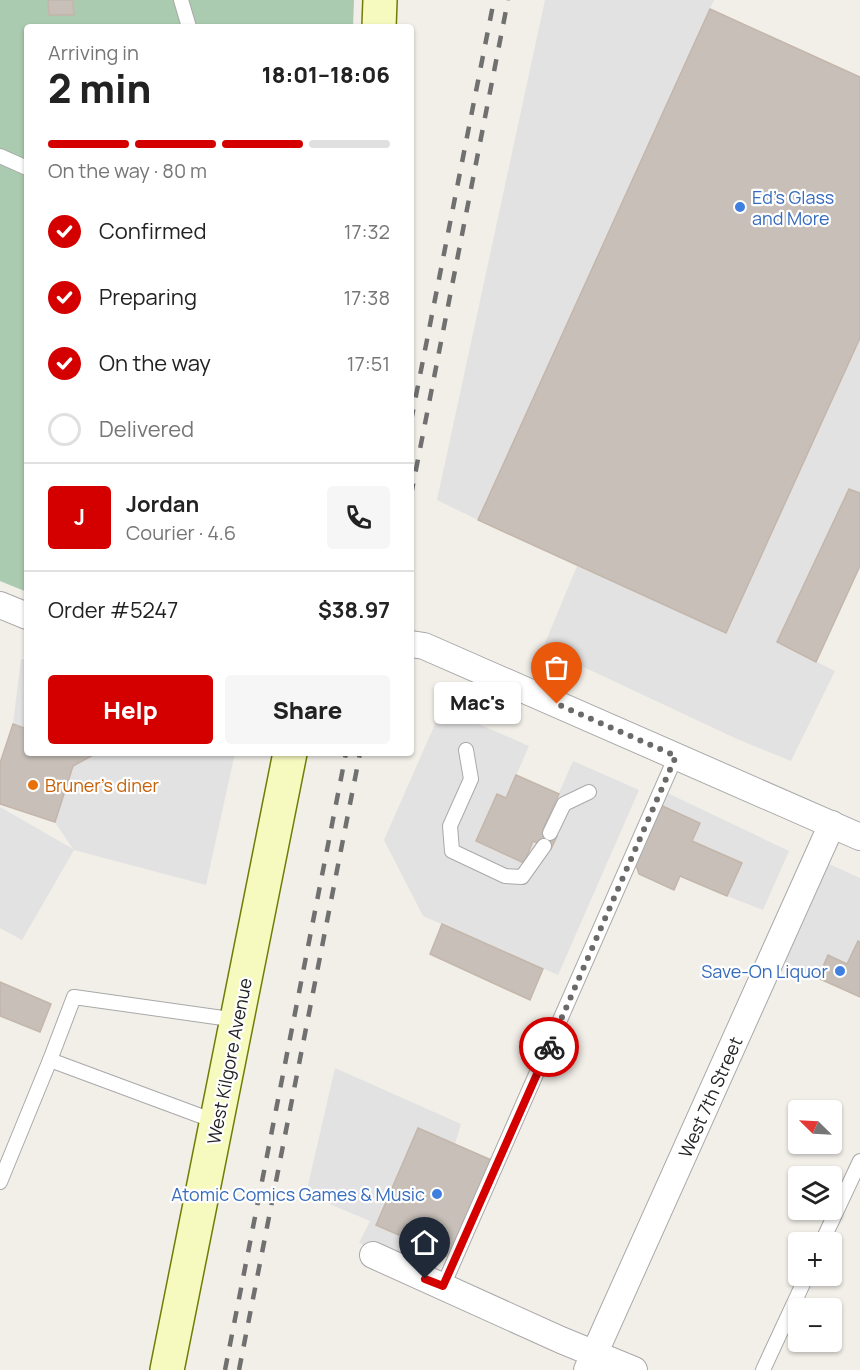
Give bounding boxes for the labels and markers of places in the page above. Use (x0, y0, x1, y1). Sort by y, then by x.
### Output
place label: Ed's Glass and More (752, 185, 834, 230)
marker: Ed's Glass and More (733, 200, 747, 214)
pin (531, 642, 582, 704)
callout: Mac's (434, 683, 521, 725)
place label: Bruner's diner (45, 773, 159, 797)
marker: Bruner's diner (26, 778, 40, 792)
place label: Save-On Liquor (701, 959, 829, 983)
marker: Save-On Liquor (833, 964, 847, 978)
place label: Atomic Comics Games & Music (171, 1182, 425, 1206)
marker: Atomic Comics Games & Music (430, 1187, 444, 1201)
pin (399, 1217, 450, 1279)

